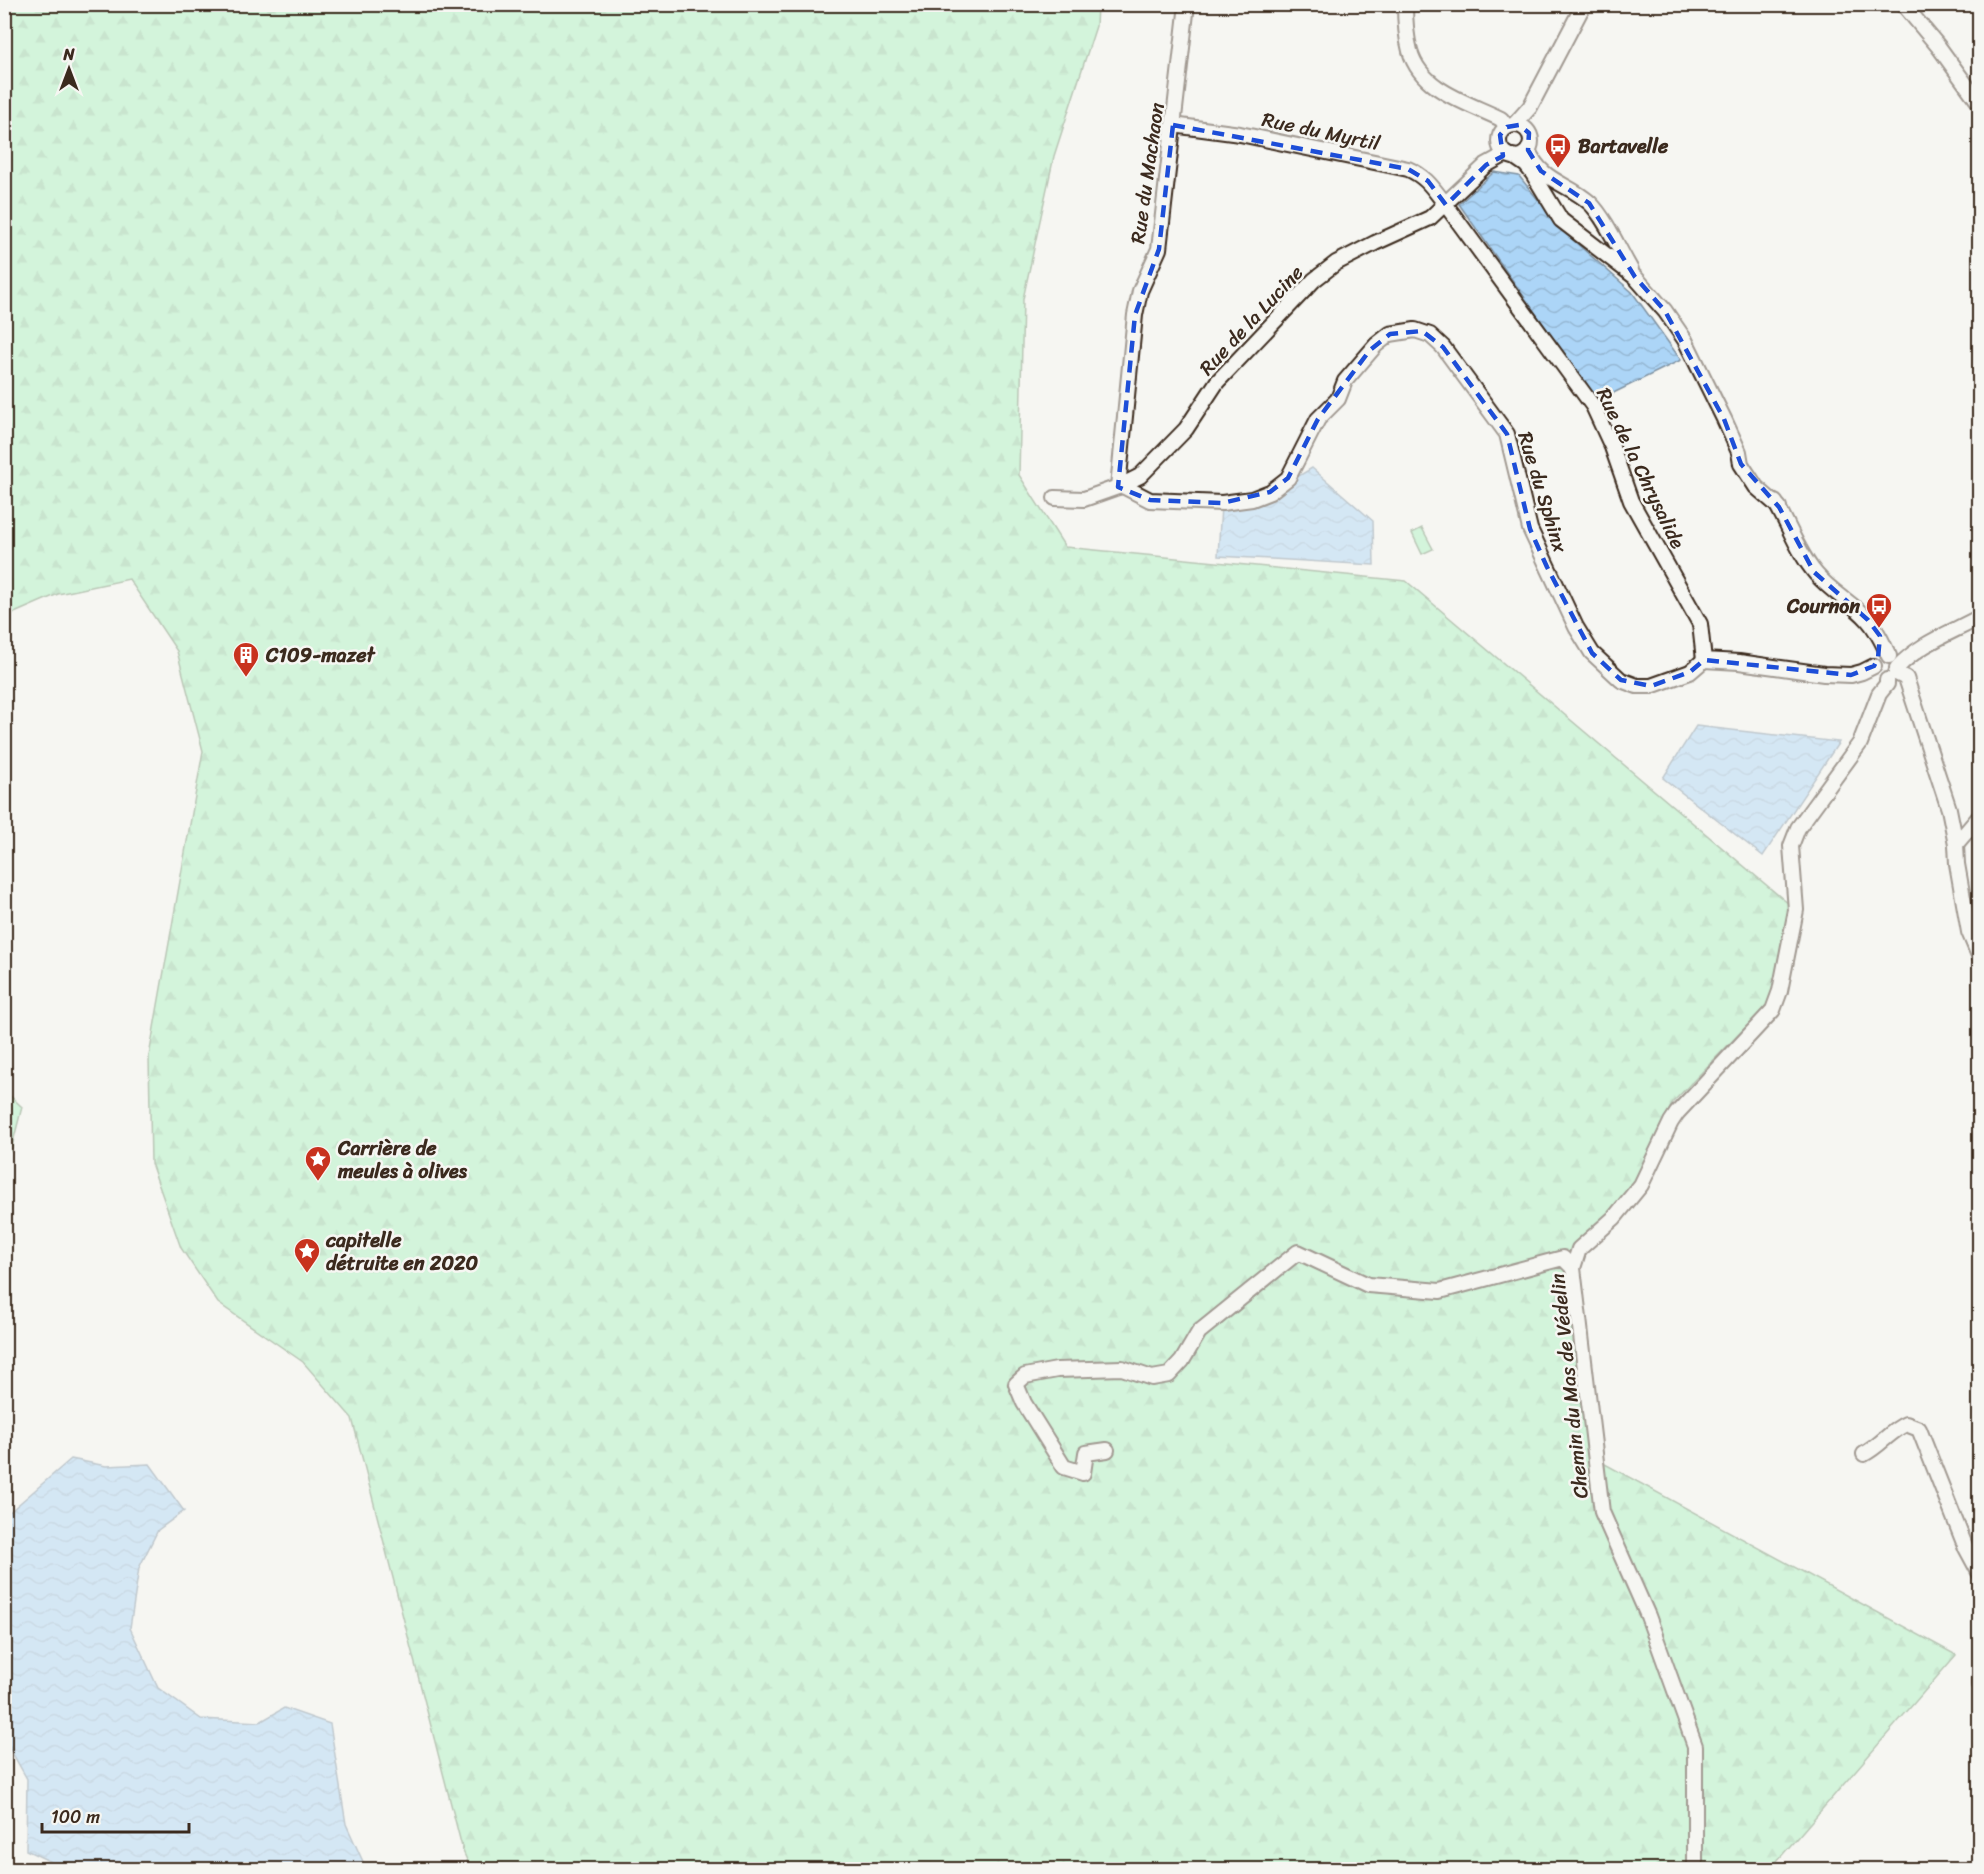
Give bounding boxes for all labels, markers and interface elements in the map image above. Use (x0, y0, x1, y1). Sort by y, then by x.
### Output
north arrow (39, 39, 99, 99)
text: N (62, 40, 75, 69)
street label: Rue du Machaon (1120, 100, 1175, 246)
street label: Rue du Myrtil (1259, 102, 1384, 161)
place label: Bartavelle (1578, 129, 1669, 164)
bus stop icon: Bartavelle (1543, 131, 1573, 169)
street label: Rue de la Lucine (1190, 257, 1312, 384)
street label: Rue de la Chrysalide (1586, 382, 1695, 555)
street label: Rue du Sphinx (1508, 427, 1578, 558)
place label: Cournon (1786, 589, 1860, 624)
bus stop icon: Cournon (1864, 591, 1894, 629)
place label: C109-mazet (265, 638, 376, 673)
building icon: C109-mazet (231, 640, 261, 678)
place label: Carrière de meules à olives (337, 1131, 468, 1189)
place icon: Carrière de meules à olives (303, 1144, 333, 1182)
place label: capitelle détruite en 2020 (325, 1223, 479, 1281)
place icon: capitelle détruite en 2020 (292, 1236, 322, 1274)
street label: Chemin du Mas de Védelin (1540, 1271, 1599, 1500)
scale bar (42, 1796, 189, 1834)
text: 100 m (51, 1801, 100, 1833)

